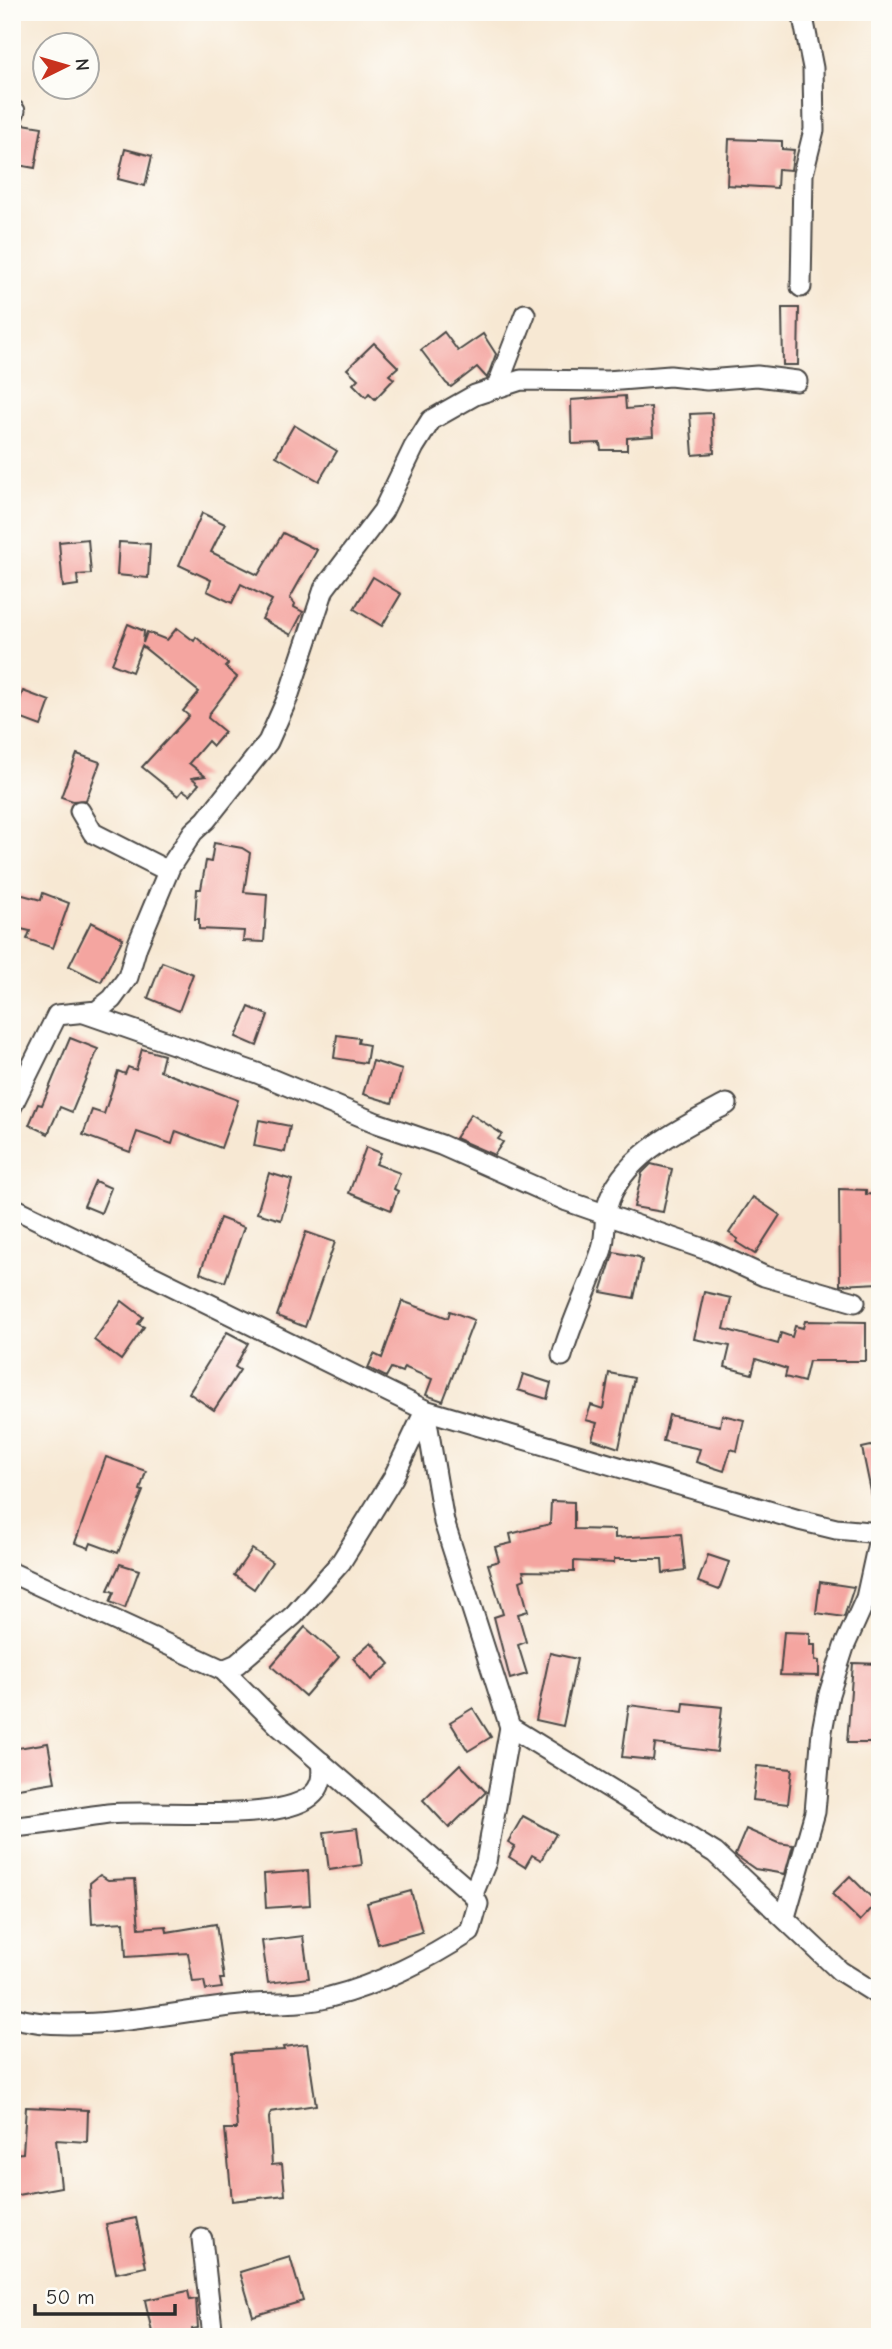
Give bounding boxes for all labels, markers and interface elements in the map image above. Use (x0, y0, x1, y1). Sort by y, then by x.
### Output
north arrow (32, 32, 102, 102)
text: N (70, 57, 93, 72)
scale bar (35, 2272, 175, 2316)
text: 50 m (46, 2285, 95, 2309)

